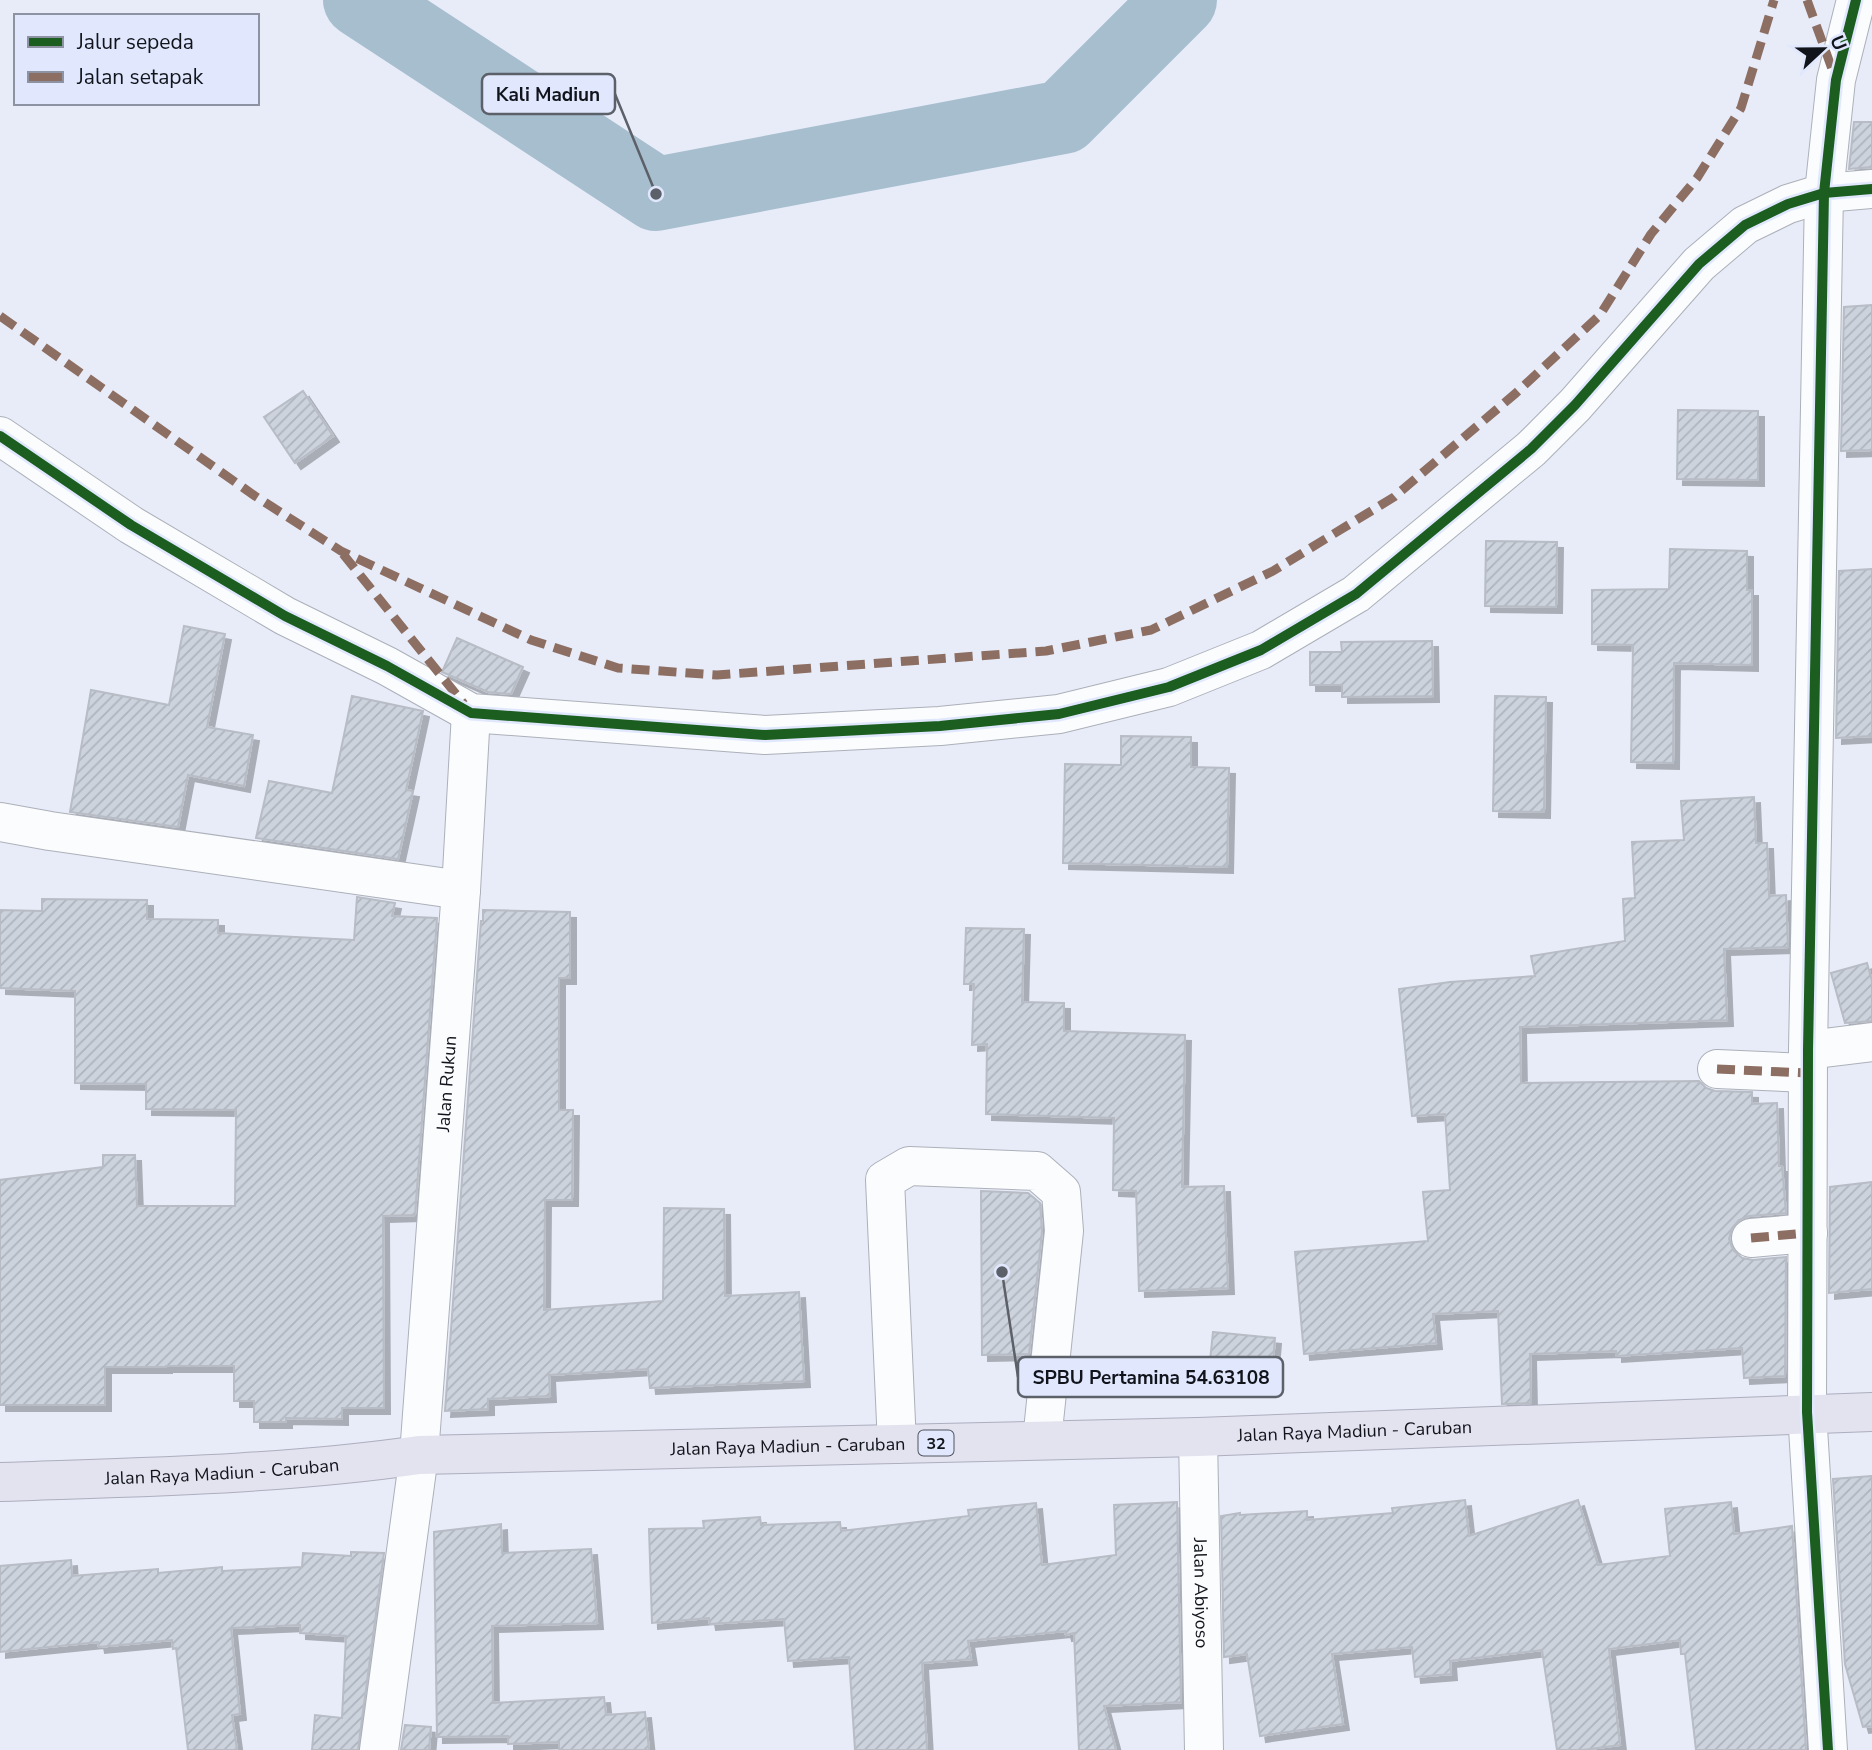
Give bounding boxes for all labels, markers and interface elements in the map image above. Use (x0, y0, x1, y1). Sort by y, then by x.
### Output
legend (14, 14, 259, 105)
north arrow (1788, 14, 1858, 84)
text: Jalur sepeda (76, 28, 194, 56)
text: U (1823, 32, 1853, 54)
text: Jalan setapak (76, 63, 204, 91)
callout: Kali Madiun (482, 74, 615, 114)
text: Kali Madiun (496, 82, 600, 108)
street label: Jalan Rukun (431, 1035, 462, 1134)
callout: SPBU Pertamina 54.63108 (1018, 1357, 1283, 1397)
text: SPBU Pertamina 54.63108 (1032, 1365, 1270, 1391)
street label: Jalan Raya Madiun - Caruban (1236, 1415, 1472, 1448)
road number: 32 (918, 1430, 954, 1456)
street label: Jalan Raya Madiun - Caruban (669, 1432, 906, 1461)
street label: Jalan Raya Madiun - Caruban (103, 1453, 340, 1491)
street label: Jalan Abiyoso (1188, 1536, 1214, 1649)

